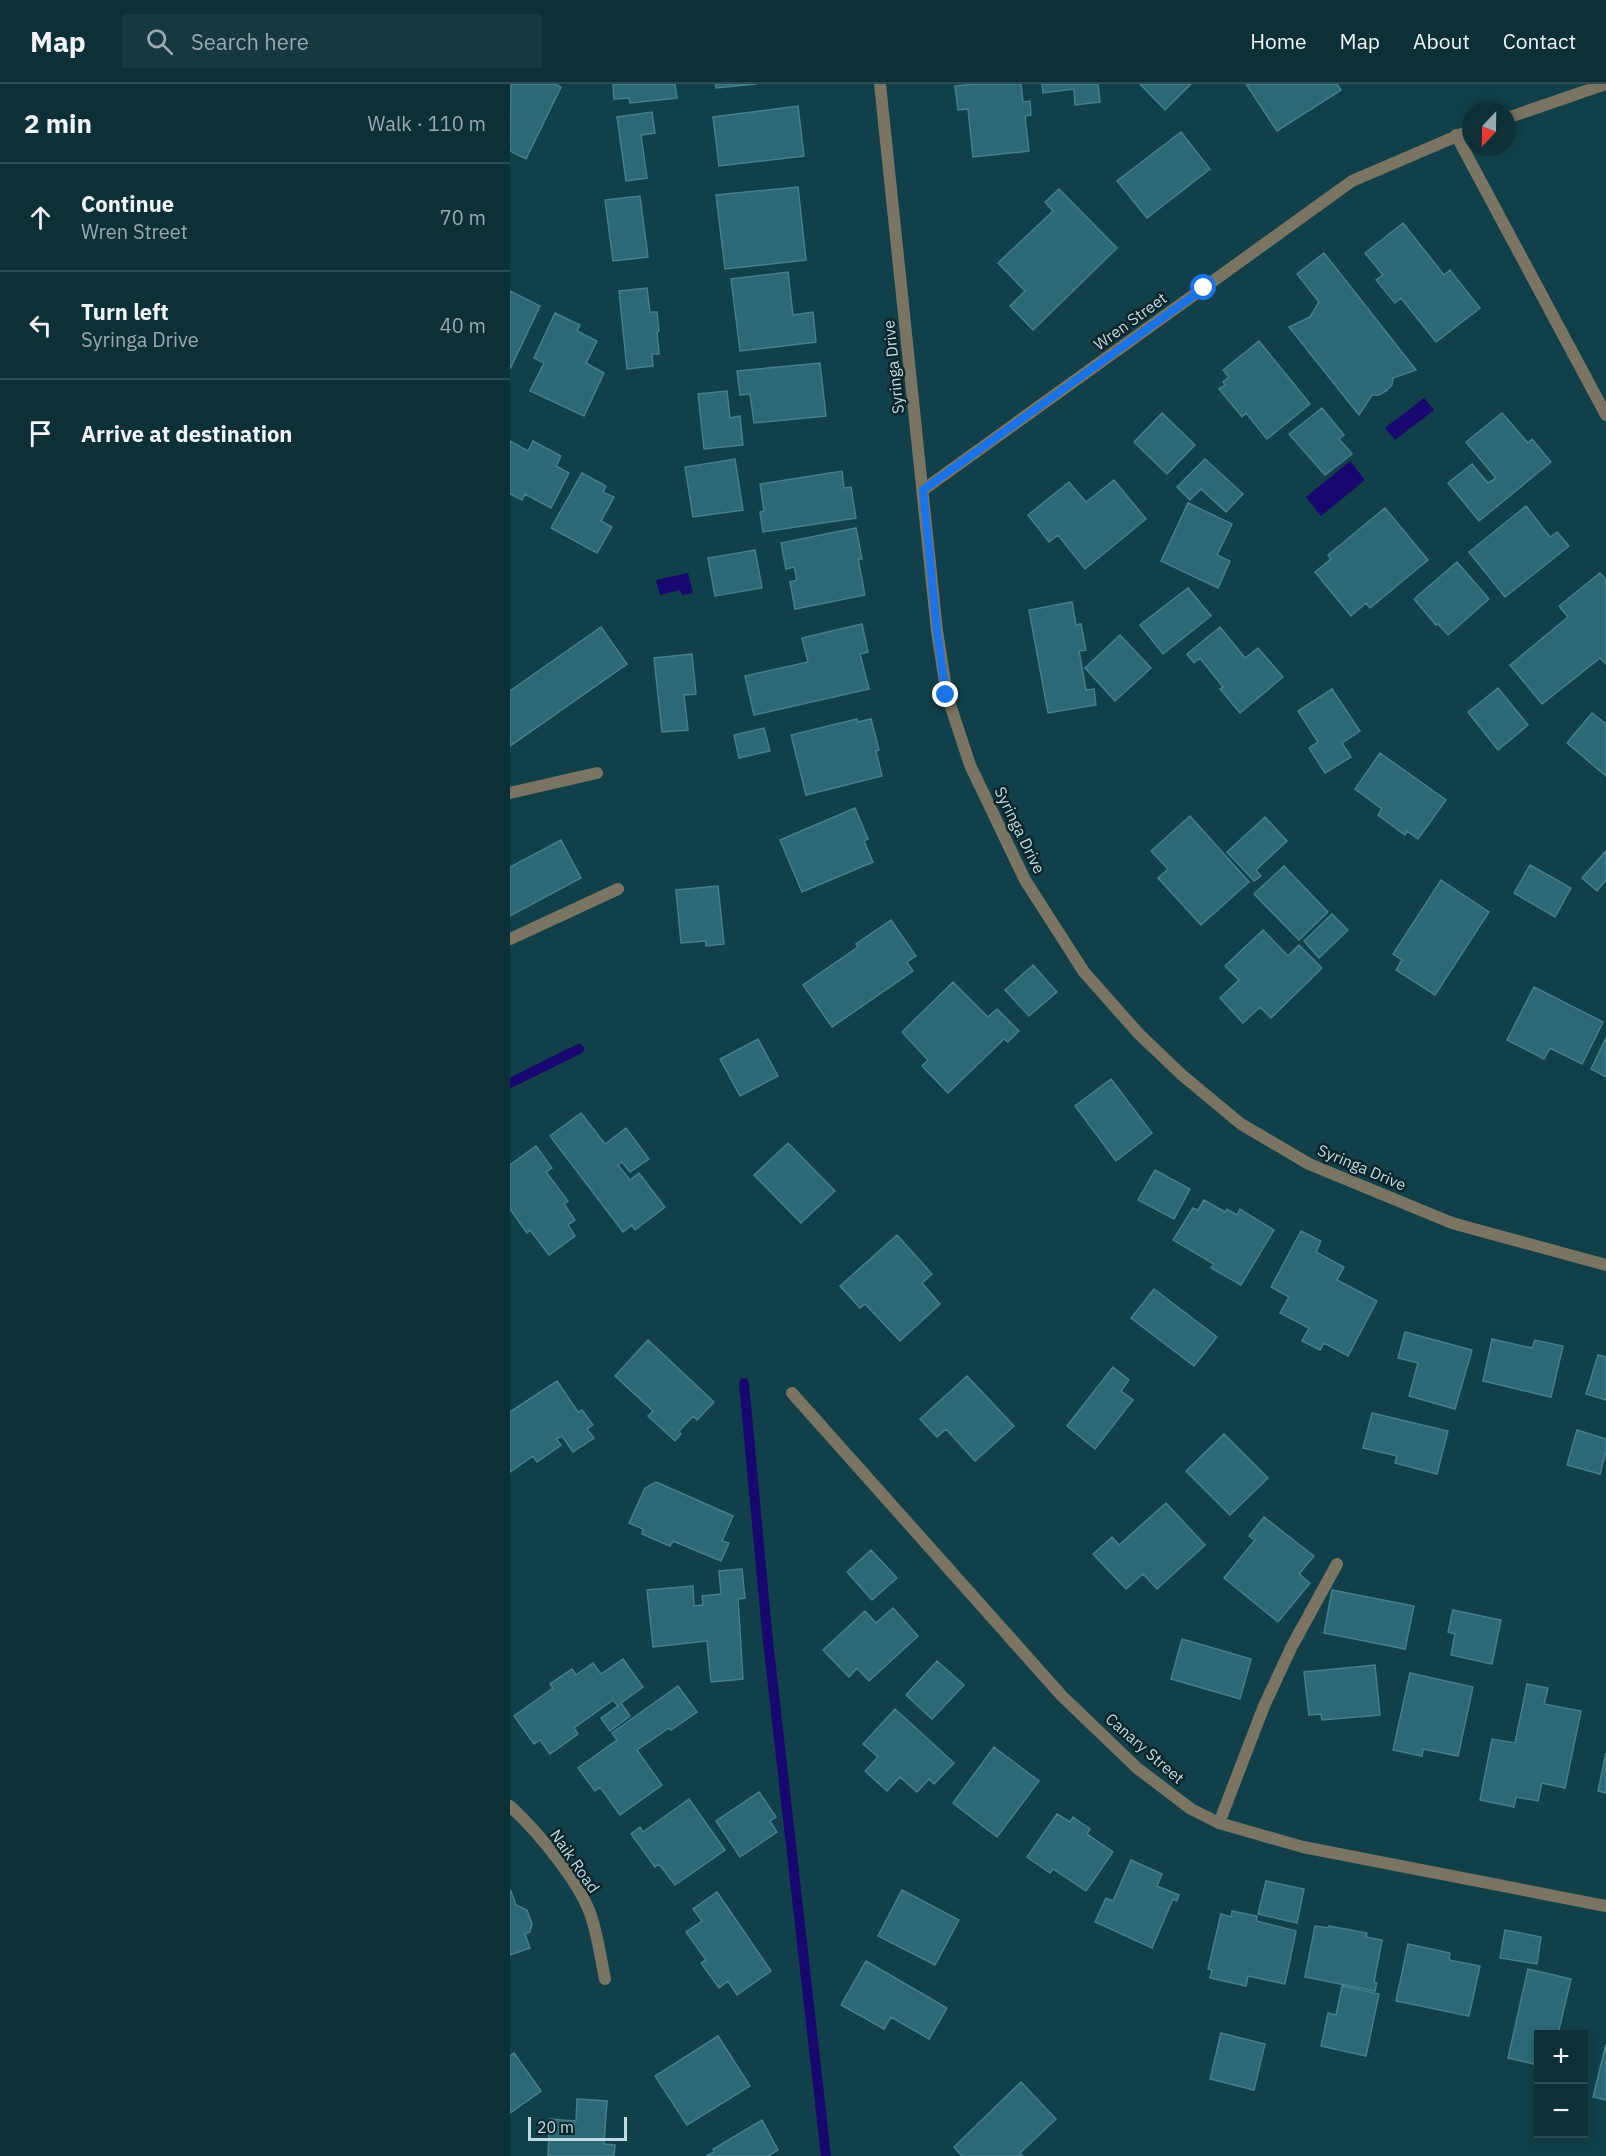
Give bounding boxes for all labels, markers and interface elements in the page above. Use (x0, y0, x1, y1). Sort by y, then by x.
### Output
search box (122, 14, 542, 68)
text: Map (30, 23, 86, 60)
icon: search (143, 25, 176, 58)
text: Search here (191, 27, 309, 56)
text: Home (1250, 27, 1307, 55)
text: Map (1340, 27, 1380, 55)
text: About (1413, 27, 1470, 55)
text: Contact (1503, 27, 1576, 55)
north arrow (1462, 102, 1516, 156)
text: 2 min (24, 106, 92, 140)
text: Walk · 110 m (368, 110, 486, 137)
text: Continue (81, 189, 174, 218)
icon: ahead (24, 201, 57, 234)
text: 70 m (440, 204, 486, 231)
text: Wren Street (81, 218, 188, 245)
route start (1190, 274, 1216, 300)
street label: Wren Street (1090, 288, 1170, 354)
text: Turn left (81, 297, 169, 326)
icon: left (24, 309, 57, 342)
text: 40 m (440, 312, 486, 339)
street label: Syringa Drive (878, 319, 908, 415)
text: Syringa Drive (81, 326, 199, 353)
icon: arrive (24, 417, 57, 450)
text: Arrive at destination (81, 419, 292, 448)
route end (932, 681, 958, 707)
street label: Syringa Drive (990, 783, 1050, 877)
street label: Syringa Drive (1315, 1139, 1409, 1195)
street label: Canary Street (1102, 1708, 1188, 1788)
street label: Naik Road (546, 1825, 604, 1897)
map controls (1534, 2030, 1588, 2138)
button: + (1534, 2030, 1588, 2084)
button: − (1534, 2084, 1588, 2138)
scale bar (528, 2114, 627, 2142)
text: 20 m (537, 2117, 574, 2137)

